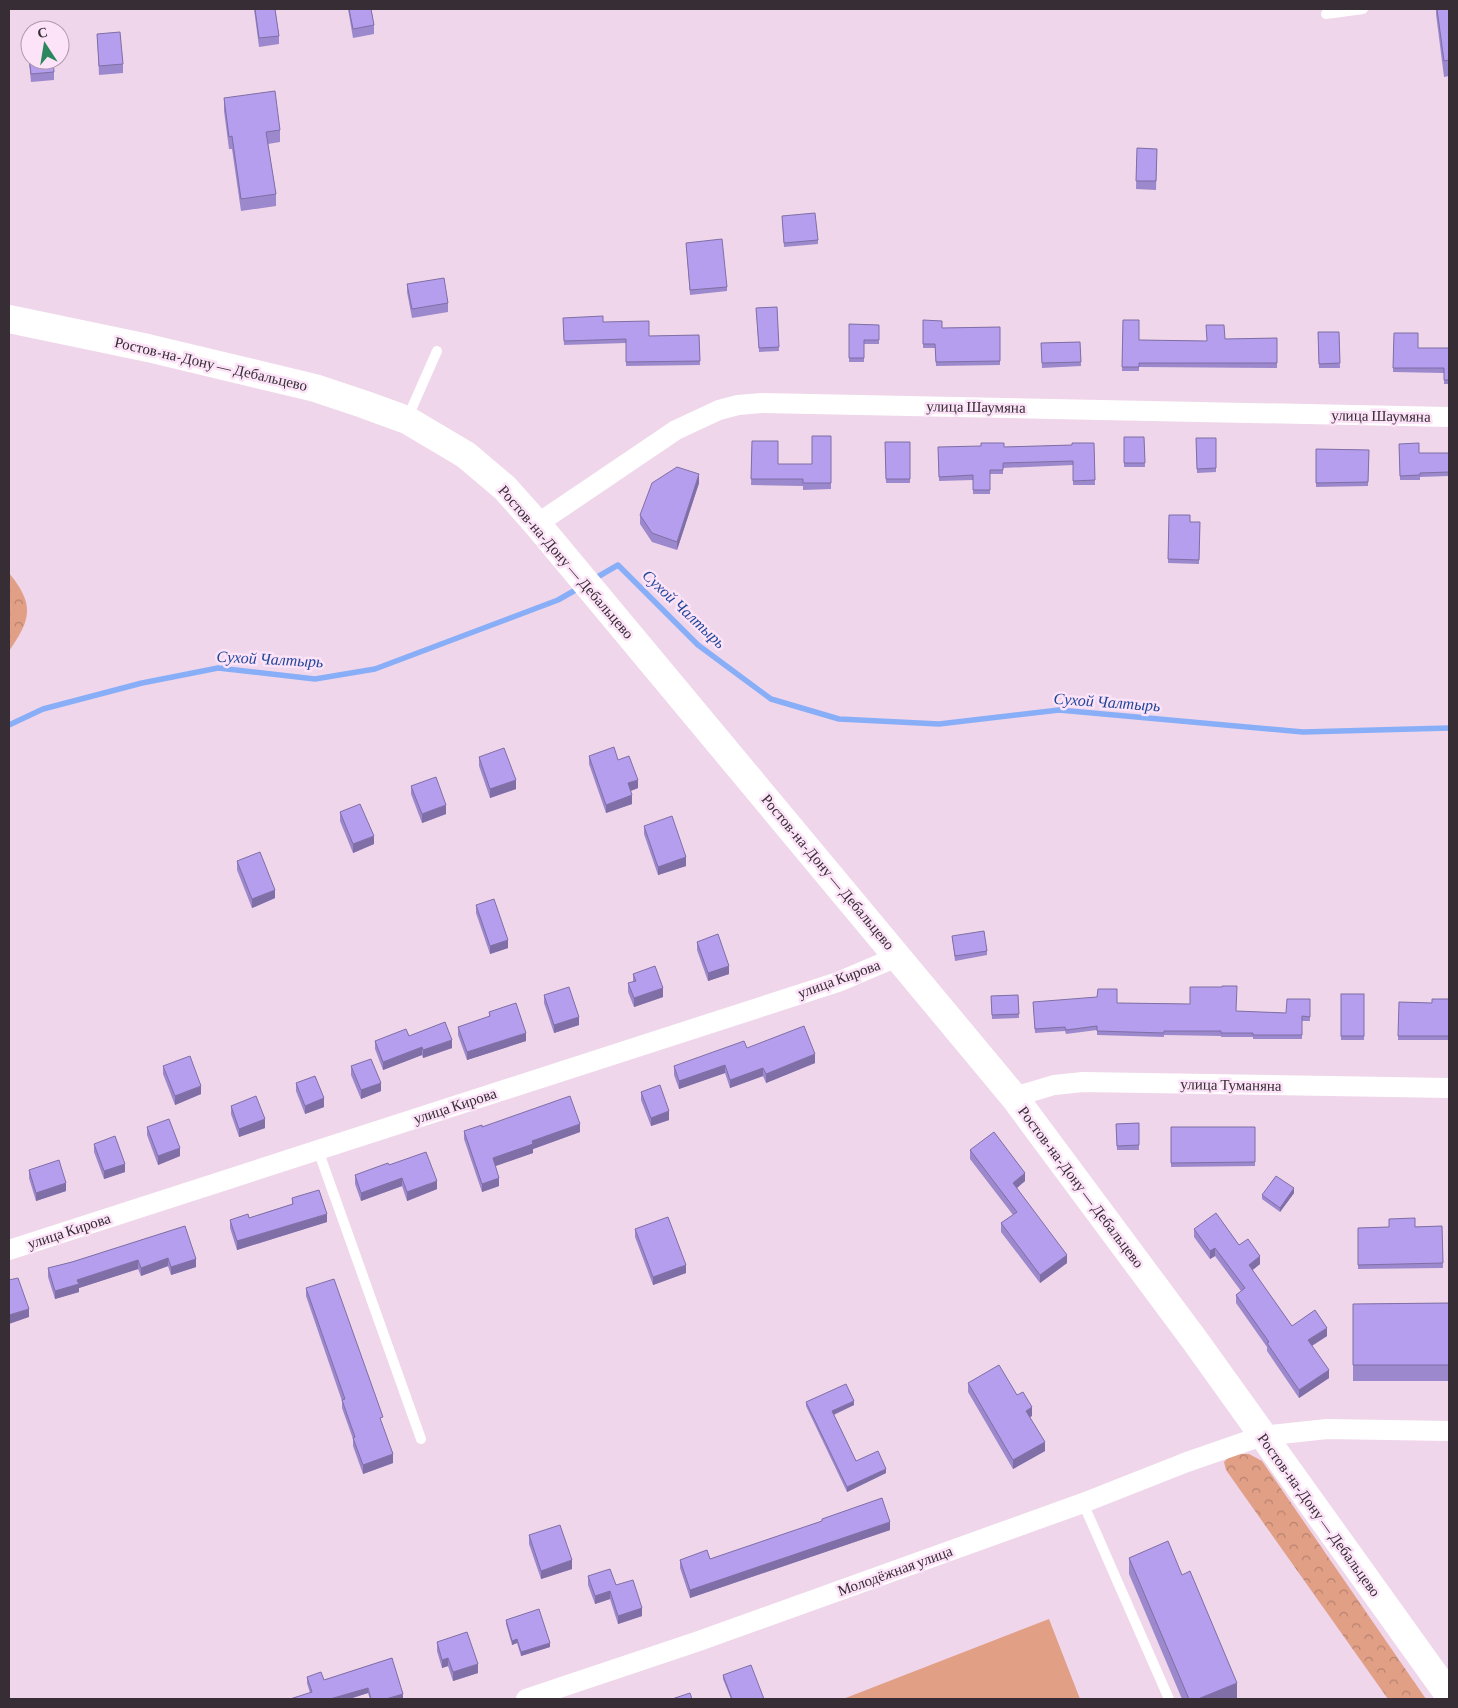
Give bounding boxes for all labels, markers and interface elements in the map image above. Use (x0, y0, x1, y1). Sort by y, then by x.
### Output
north arrow (20, 20, 70, 70)
text: С (36, 23, 49, 41)
street label: Ростов-на-Дону — Дебальцево (113, 334, 309, 394)
street label: улица Шаумяна (926, 398, 1026, 416)
street label: улица Шаумяна (1331, 407, 1431, 425)
street label: Ростов-на-Дону — Дебальцево (495, 482, 637, 642)
water label: Сухой Чалтырь (638, 566, 729, 652)
water label: Сухой Чалтырь (216, 648, 324, 671)
water label: Сухой Чалтырь (1053, 690, 1161, 715)
street label: Ростов-на-Дону — Дебальцево (758, 791, 898, 953)
street label: улица Кирова (796, 957, 883, 1001)
street label: улица Туманяна (1180, 1076, 1282, 1094)
street label: улица Кирова (411, 1085, 499, 1127)
street label: Ростов-на-Дону — Дебальцево (1015, 1103, 1147, 1271)
street label: улица Кирова (25, 1210, 113, 1252)
street label: Ростов-на-Дону — Дебальцево (1254, 1430, 1384, 1600)
street label: Молодёжная улица (835, 1543, 955, 1599)

